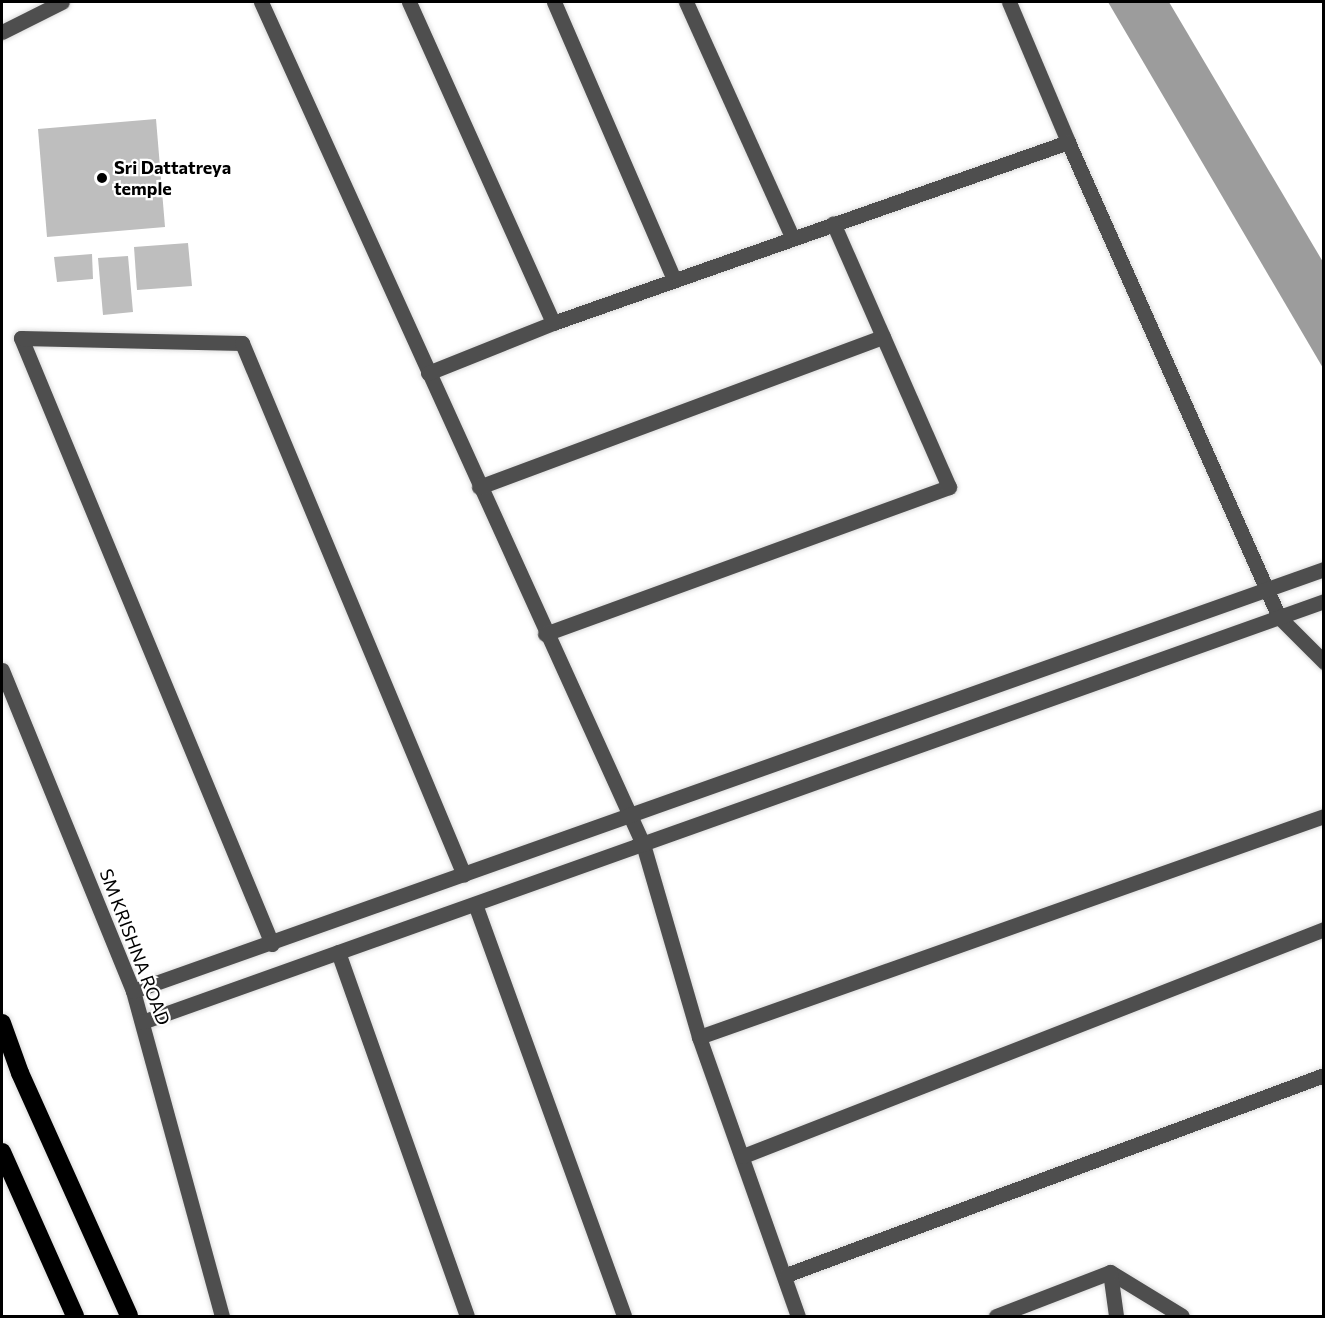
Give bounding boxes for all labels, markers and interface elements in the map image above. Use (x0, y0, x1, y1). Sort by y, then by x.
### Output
place label: Sri Dattatreya temple (114, 157, 231, 200)
marker: Sri Dattatreya temple (95, 171, 109, 185)
street label: SM KRISHNA ROAD (95, 866, 175, 1028)

